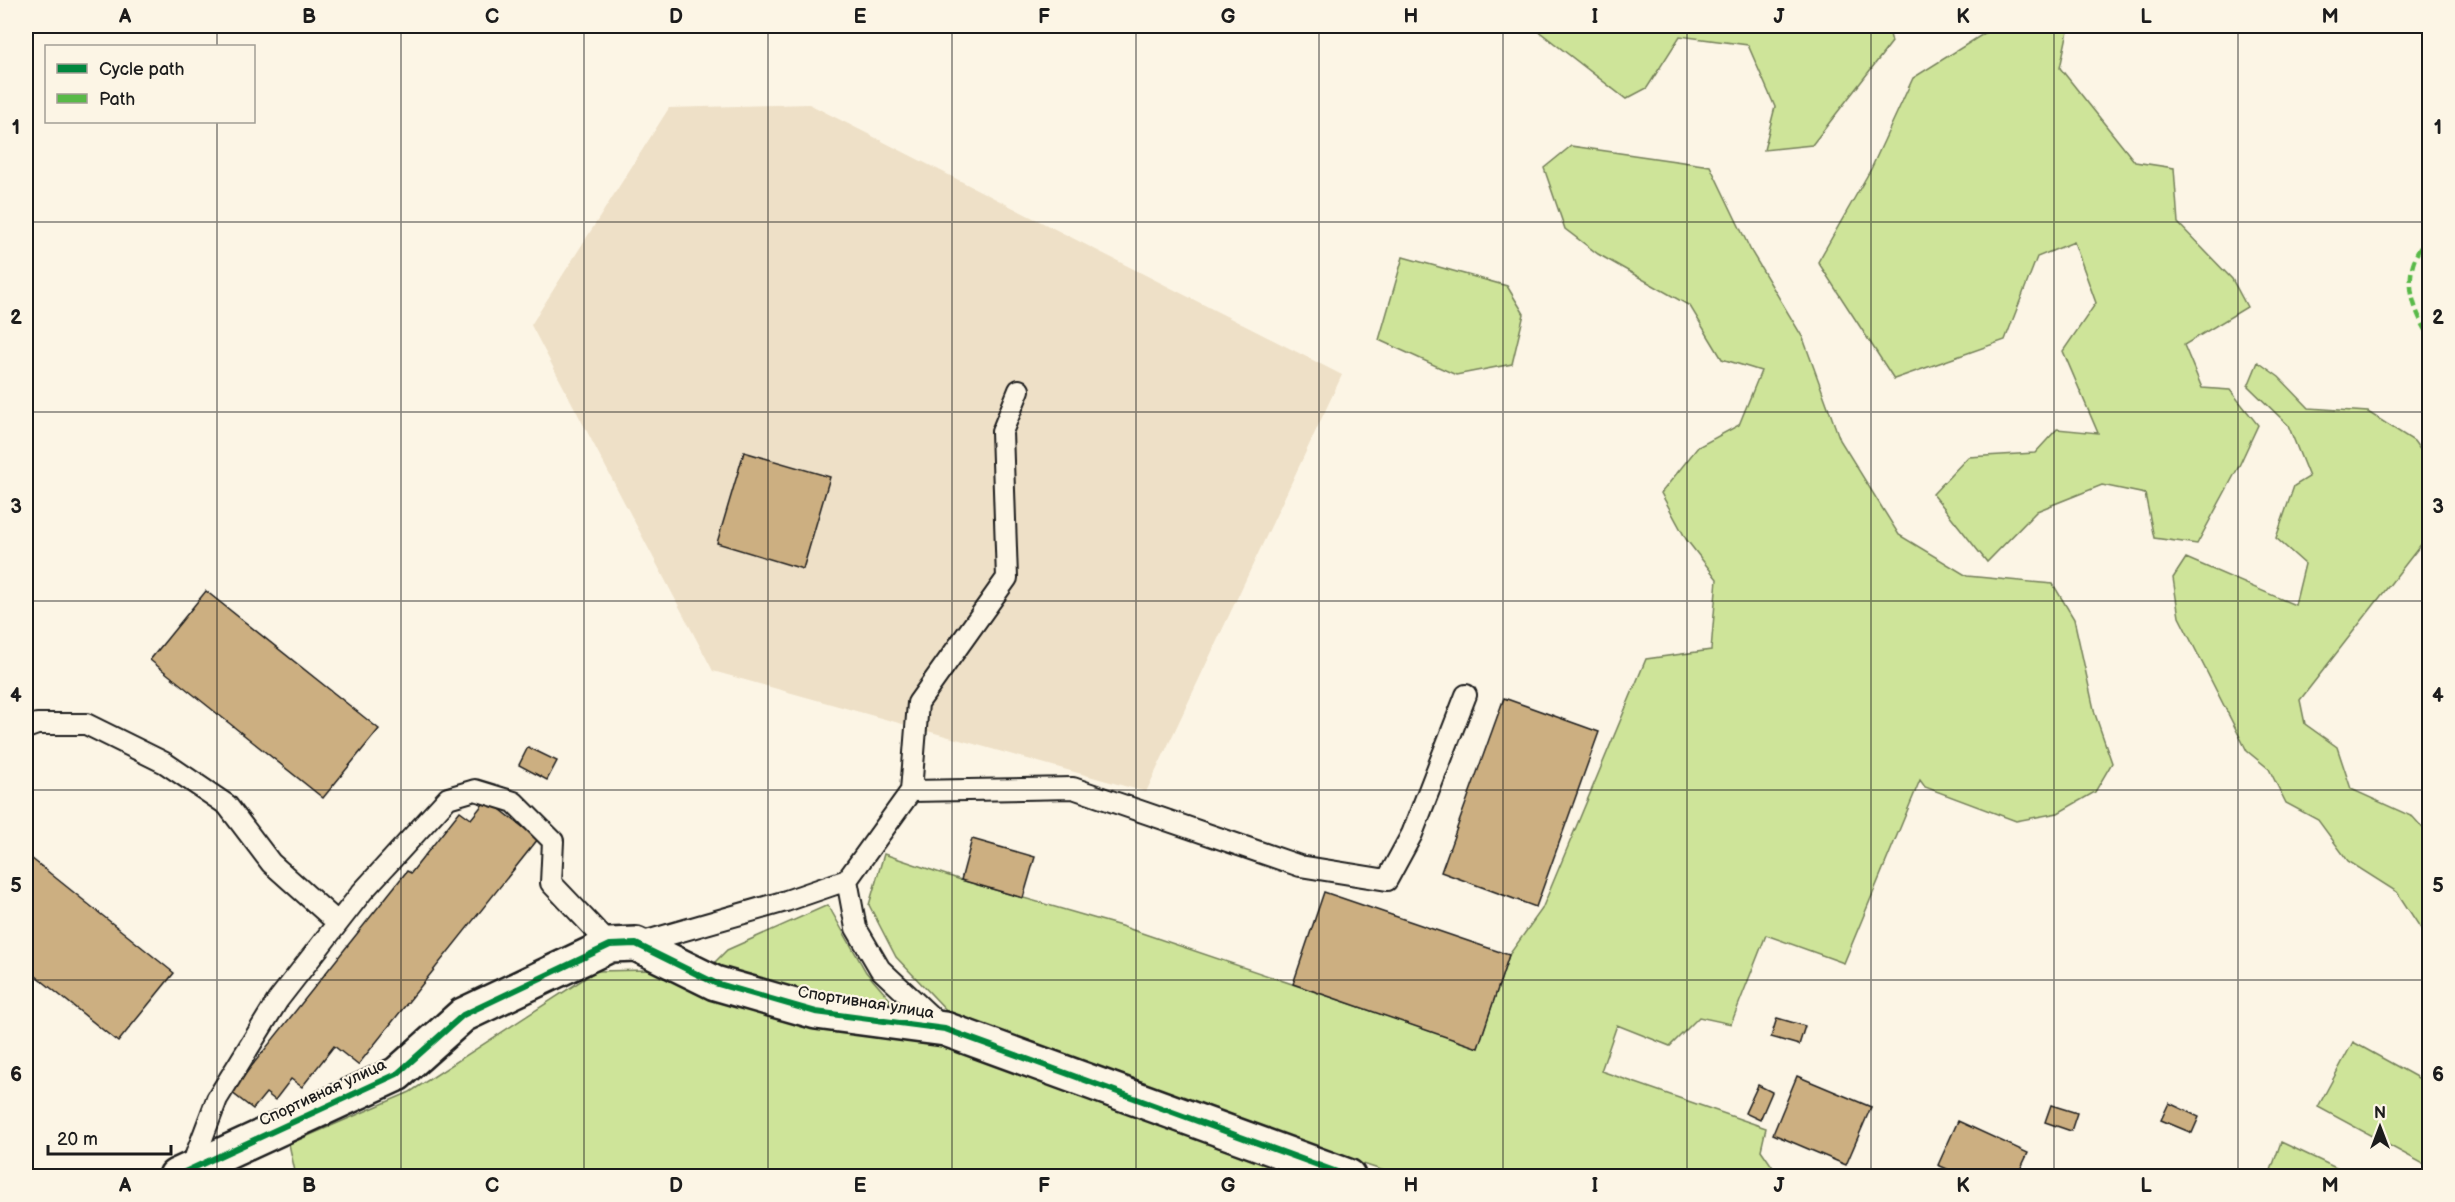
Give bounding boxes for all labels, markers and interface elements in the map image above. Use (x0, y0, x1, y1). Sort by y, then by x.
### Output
text: A (118, 5, 132, 29)
text: B (302, 5, 316, 29)
text: C (485, 5, 499, 29)
text: D (669, 5, 683, 29)
text: E (854, 5, 867, 29)
text: F (1038, 5, 1050, 29)
text: G (1221, 5, 1236, 29)
text: H (1404, 5, 1418, 29)
text: I (1592, 5, 1598, 29)
text: J (1774, 5, 1786, 29)
text: K (1956, 5, 1970, 29)
text: L (2140, 5, 2152, 29)
text: M (2321, 5, 2339, 29)
legend (45, 45, 255, 123)
text: Cycle path (99, 59, 185, 80)
text: Path (99, 89, 135, 110)
text: 1 (12, 116, 20, 140)
text: 1 (2434, 116, 2442, 140)
text: 2 (10, 306, 22, 330)
text: 2 (2432, 306, 2444, 330)
text: 3 (10, 495, 22, 519)
text: 3 (2432, 495, 2444, 519)
text: 4 (10, 684, 22, 708)
text: 4 (2432, 684, 2444, 708)
text: 5 (10, 874, 22, 898)
text: 5 (2432, 874, 2444, 898)
street label: Спортивная улица (796, 983, 936, 1023)
street label: Спортивная улица (257, 1055, 390, 1131)
text: 6 (10, 1063, 22, 1087)
text: 6 (2432, 1063, 2444, 1087)
north arrow (2350, 1097, 2410, 1157)
text: N (2374, 1104, 2386, 1123)
scale bar (48, 1118, 171, 1156)
text: 20 m (57, 1129, 98, 1150)
text: A (118, 1174, 132, 1198)
text: B (302, 1174, 316, 1198)
text: C (485, 1174, 499, 1198)
text: D (669, 1174, 683, 1198)
text: E (854, 1174, 867, 1198)
text: F (1038, 1174, 1050, 1198)
text: G (1221, 1174, 1236, 1198)
text: H (1404, 1174, 1418, 1198)
text: I (1592, 1174, 1598, 1198)
text: J (1774, 1174, 1786, 1198)
text: K (1956, 1174, 1970, 1198)
text: L (2140, 1174, 2152, 1198)
text: M (2321, 1174, 2339, 1198)

